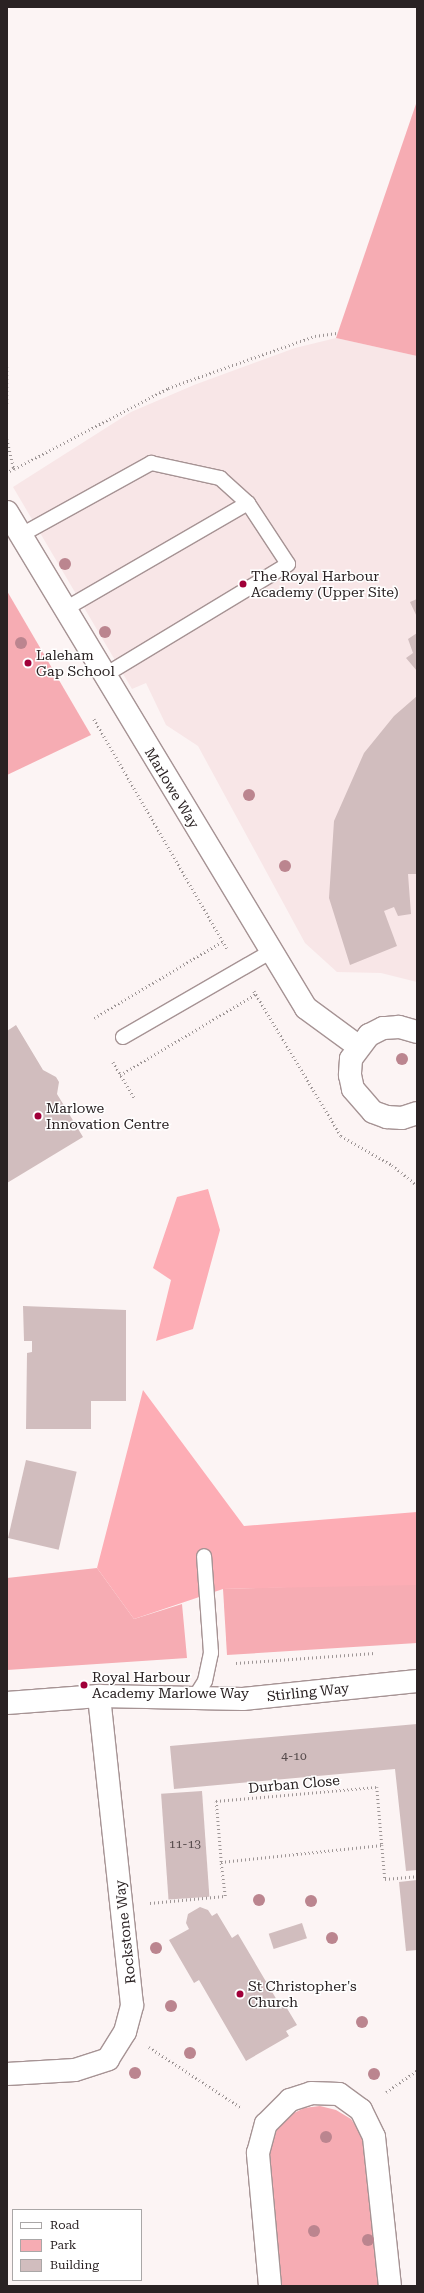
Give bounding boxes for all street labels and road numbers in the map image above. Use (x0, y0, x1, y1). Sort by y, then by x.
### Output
street label: Marlowe Way (141, 745, 203, 831)
street label: Stirling Way (266, 1679, 350, 1705)
street label: Durban Close (248, 1772, 340, 1796)
street label: Rockstone Way (111, 1879, 139, 1985)

